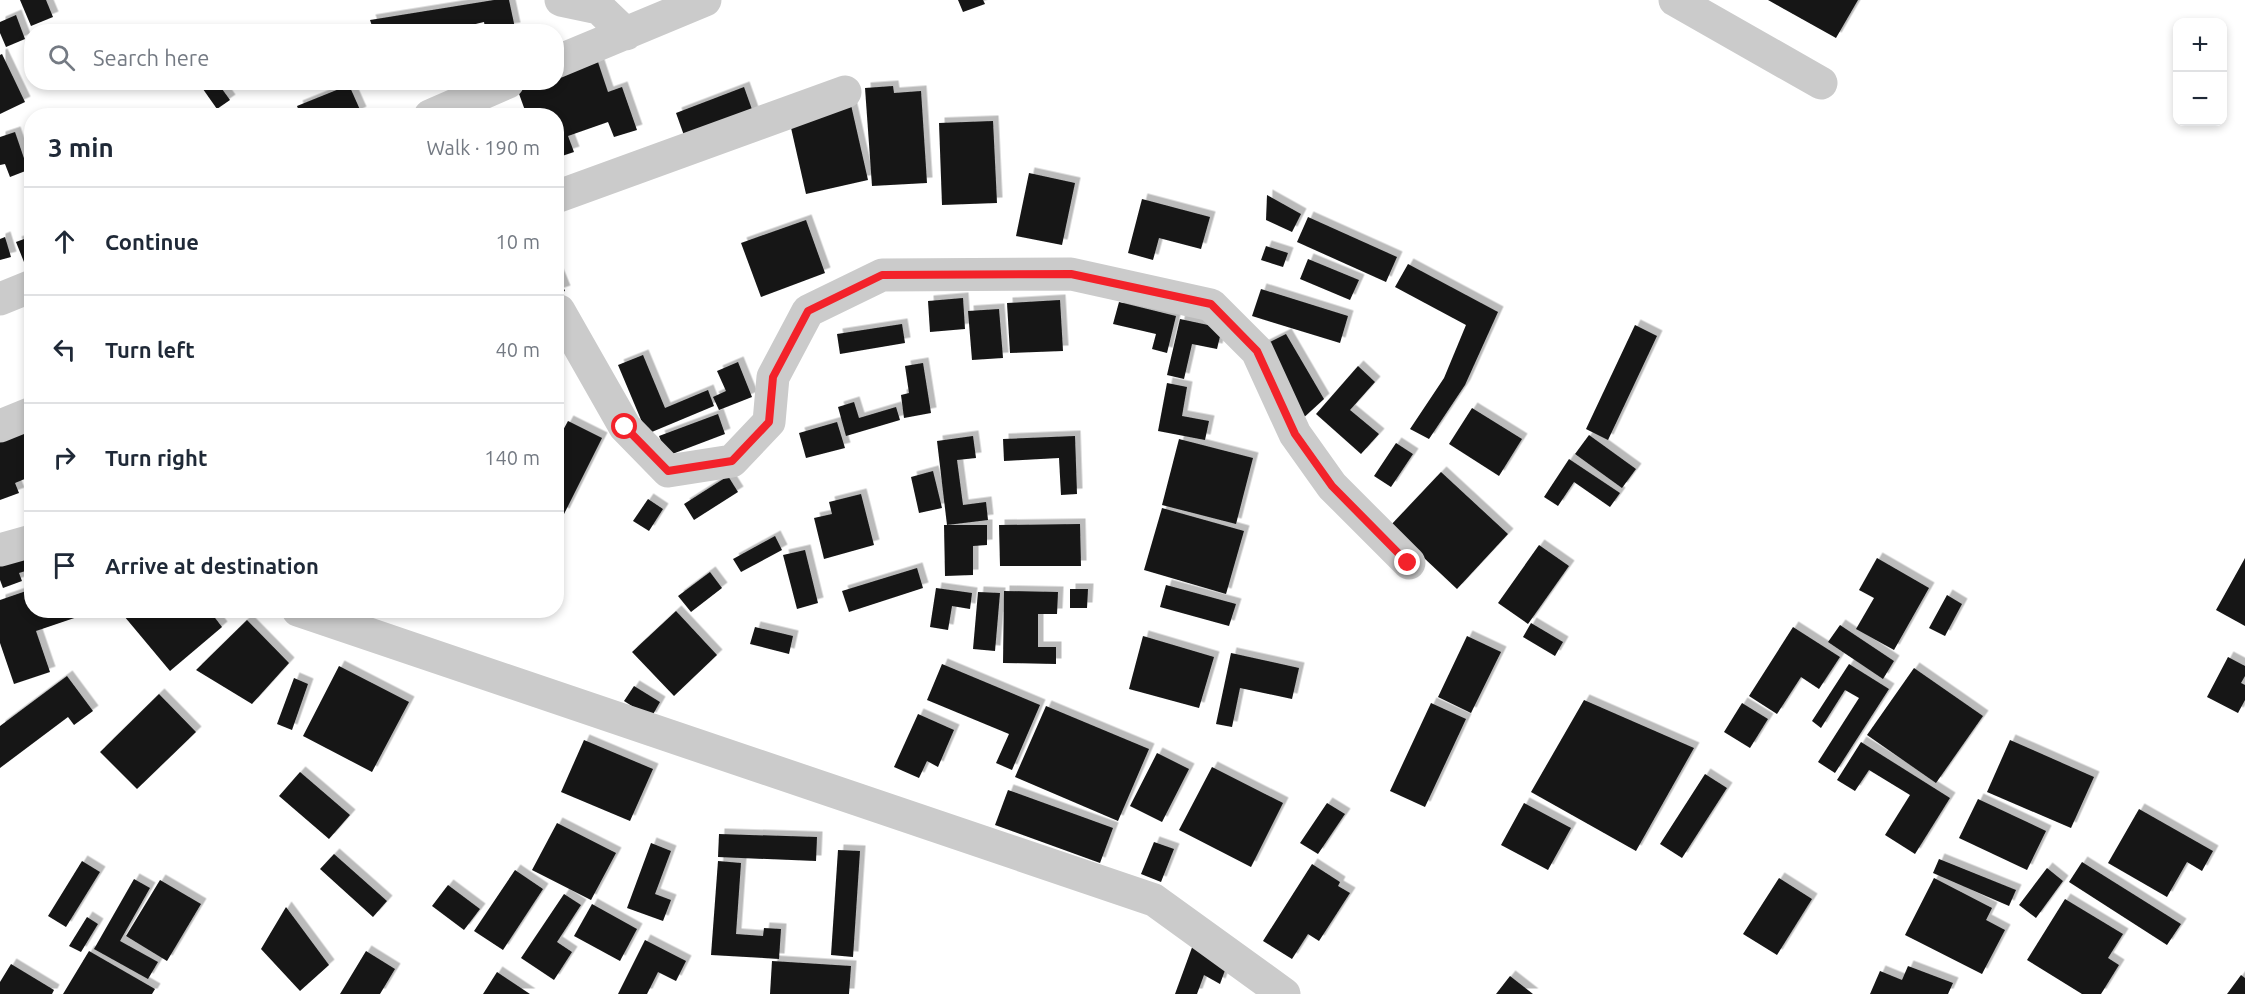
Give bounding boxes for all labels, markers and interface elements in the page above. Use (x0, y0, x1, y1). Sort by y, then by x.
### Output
map controls (2173, 18, 2227, 126)
button: + (2173, 18, 2227, 72)
search box (24, 24, 564, 90)
icon: search (45, 41, 78, 74)
text: Search here (93, 45, 209, 70)
button: − (2173, 72, 2227, 126)
text: 3 min (48, 133, 114, 162)
text: Walk · 190 m (427, 136, 540, 159)
icon: ahead (48, 225, 81, 258)
text: Continue (105, 229, 199, 254)
text: 10 m (496, 230, 540, 253)
icon: left (48, 333, 81, 366)
text: Turn left (105, 337, 195, 362)
text: 40 m (496, 338, 540, 361)
route start (611, 413, 637, 439)
icon: right (48, 441, 81, 474)
text: Turn right (105, 445, 207, 470)
text: 140 m (484, 446, 540, 469)
icon: arrive (48, 549, 81, 582)
route end (1394, 549, 1420, 575)
text: Arrive at destination (105, 553, 319, 578)

